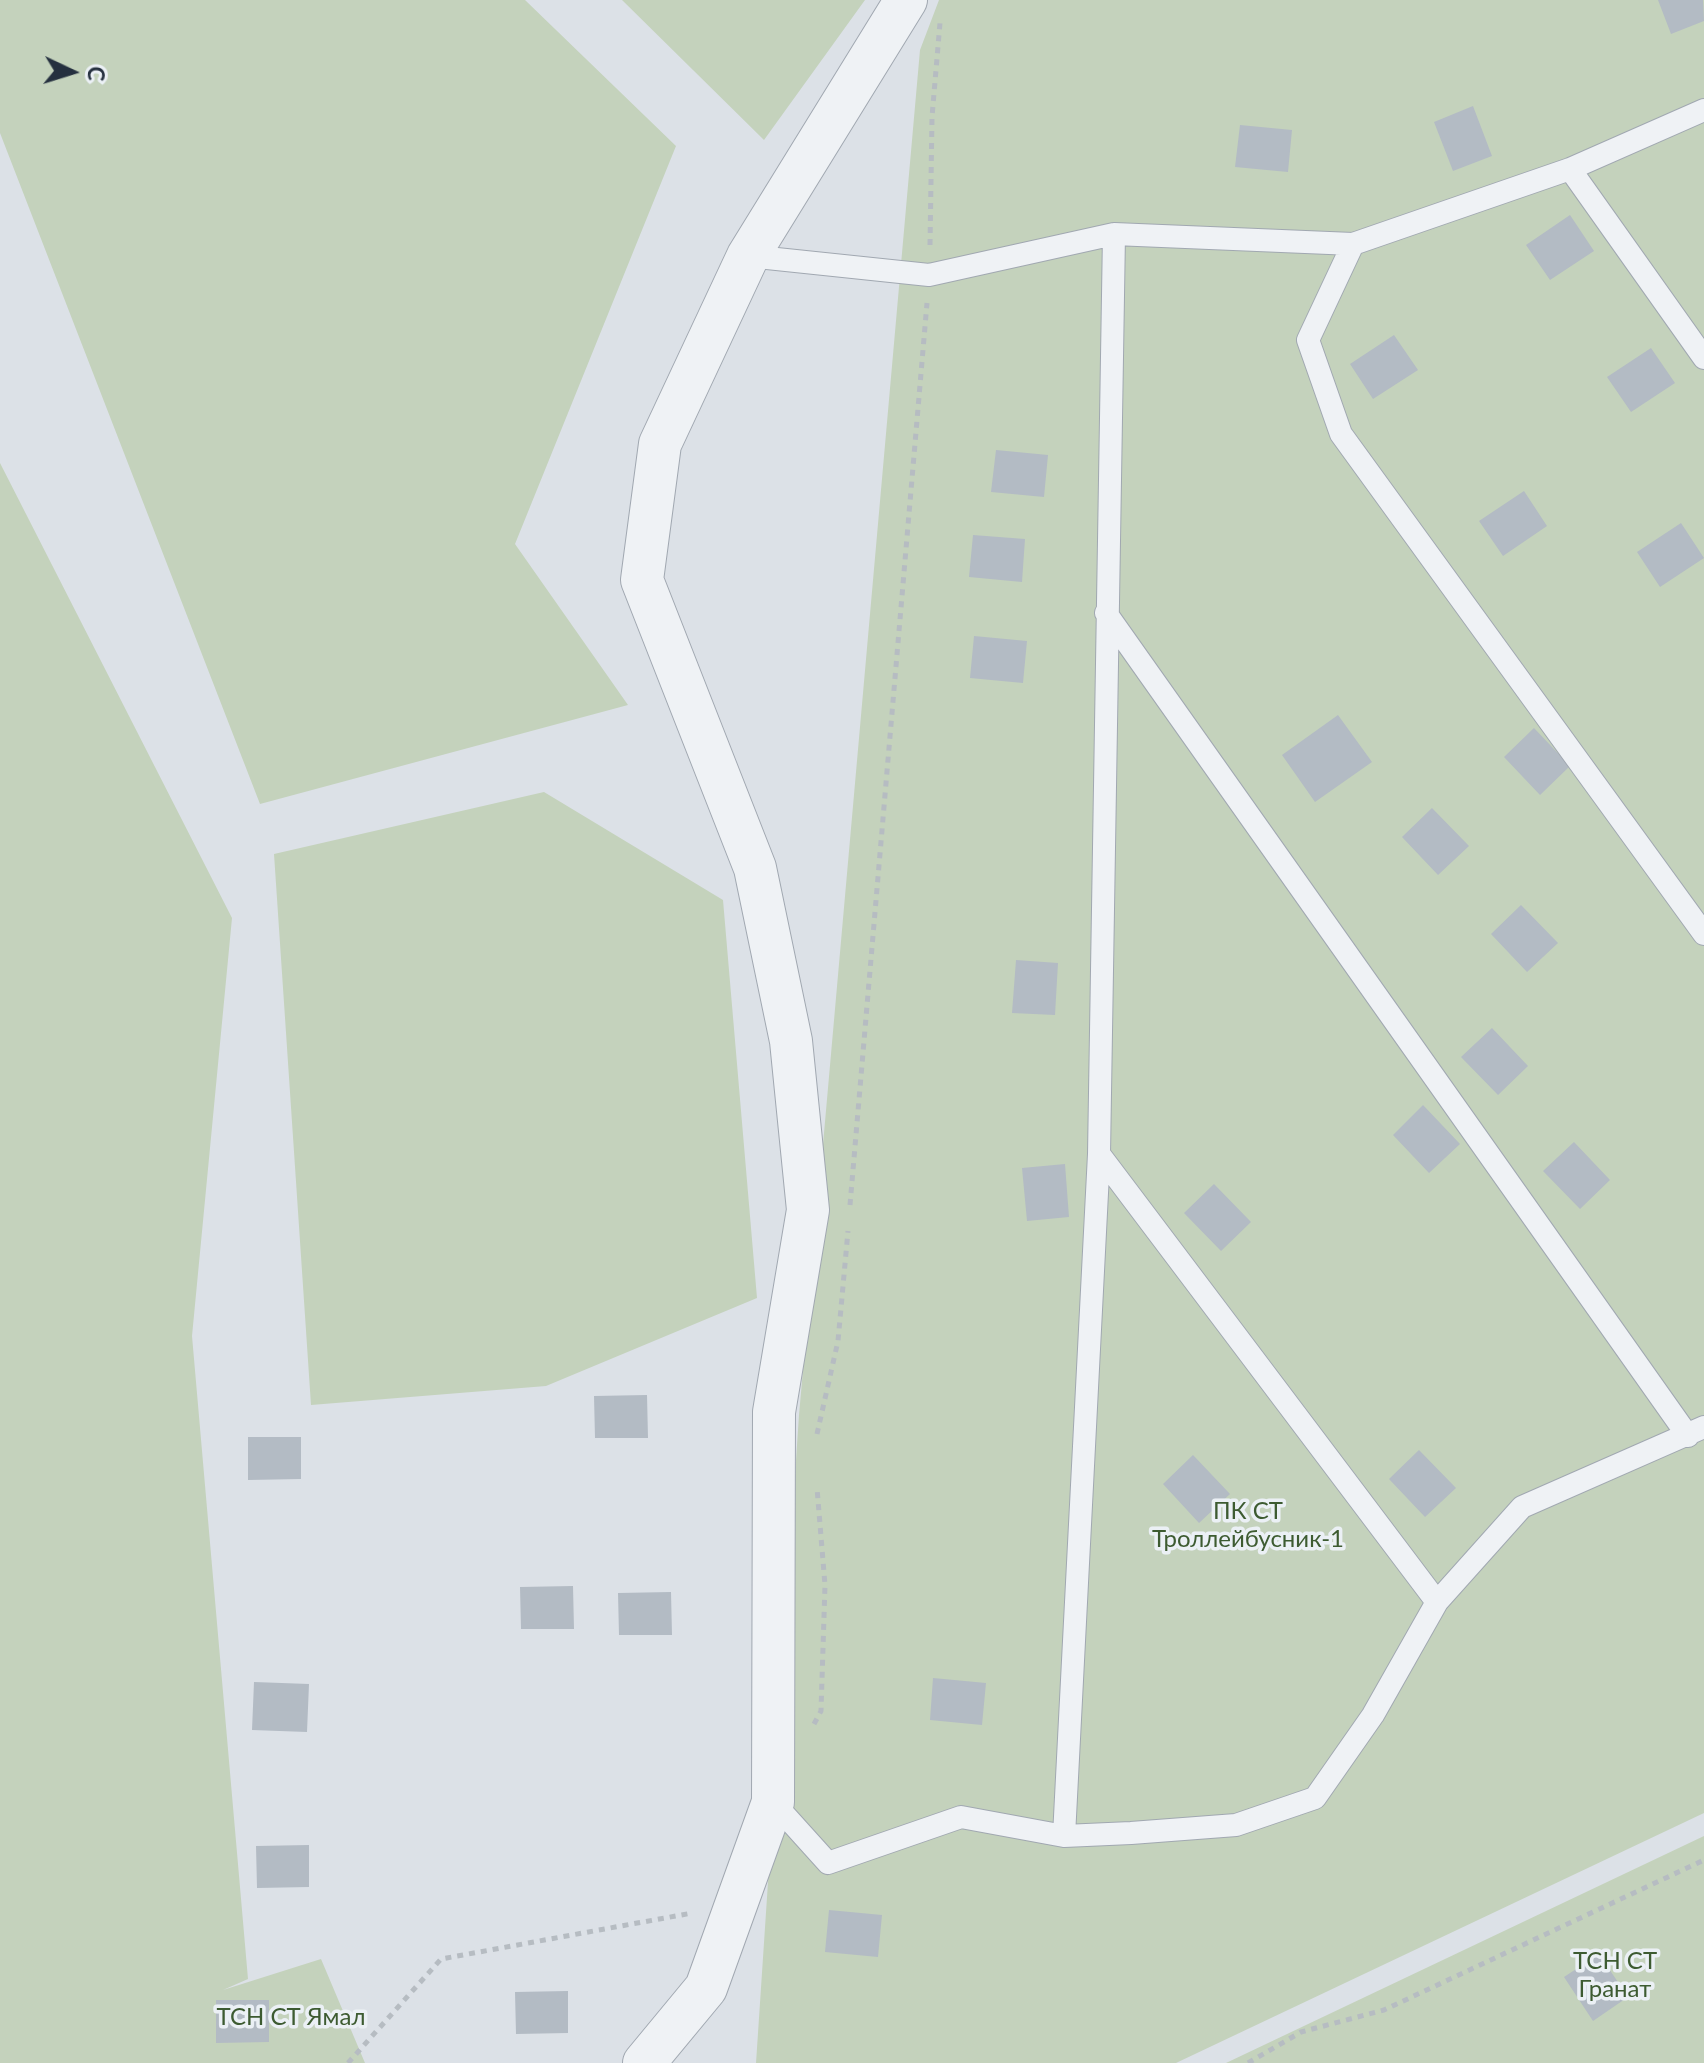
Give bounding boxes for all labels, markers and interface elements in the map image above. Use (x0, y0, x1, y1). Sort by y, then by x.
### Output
north arrow (32, 32, 112, 112)
text: С (82, 66, 110, 82)
park label: ПК СТ Троллейбусник-1 (1152, 1497, 1344, 1553)
park label: ТСН СТ Гранат (1573, 1947, 1657, 2003)
park label: ТСН СТ Ямал (217, 2003, 365, 2031)

